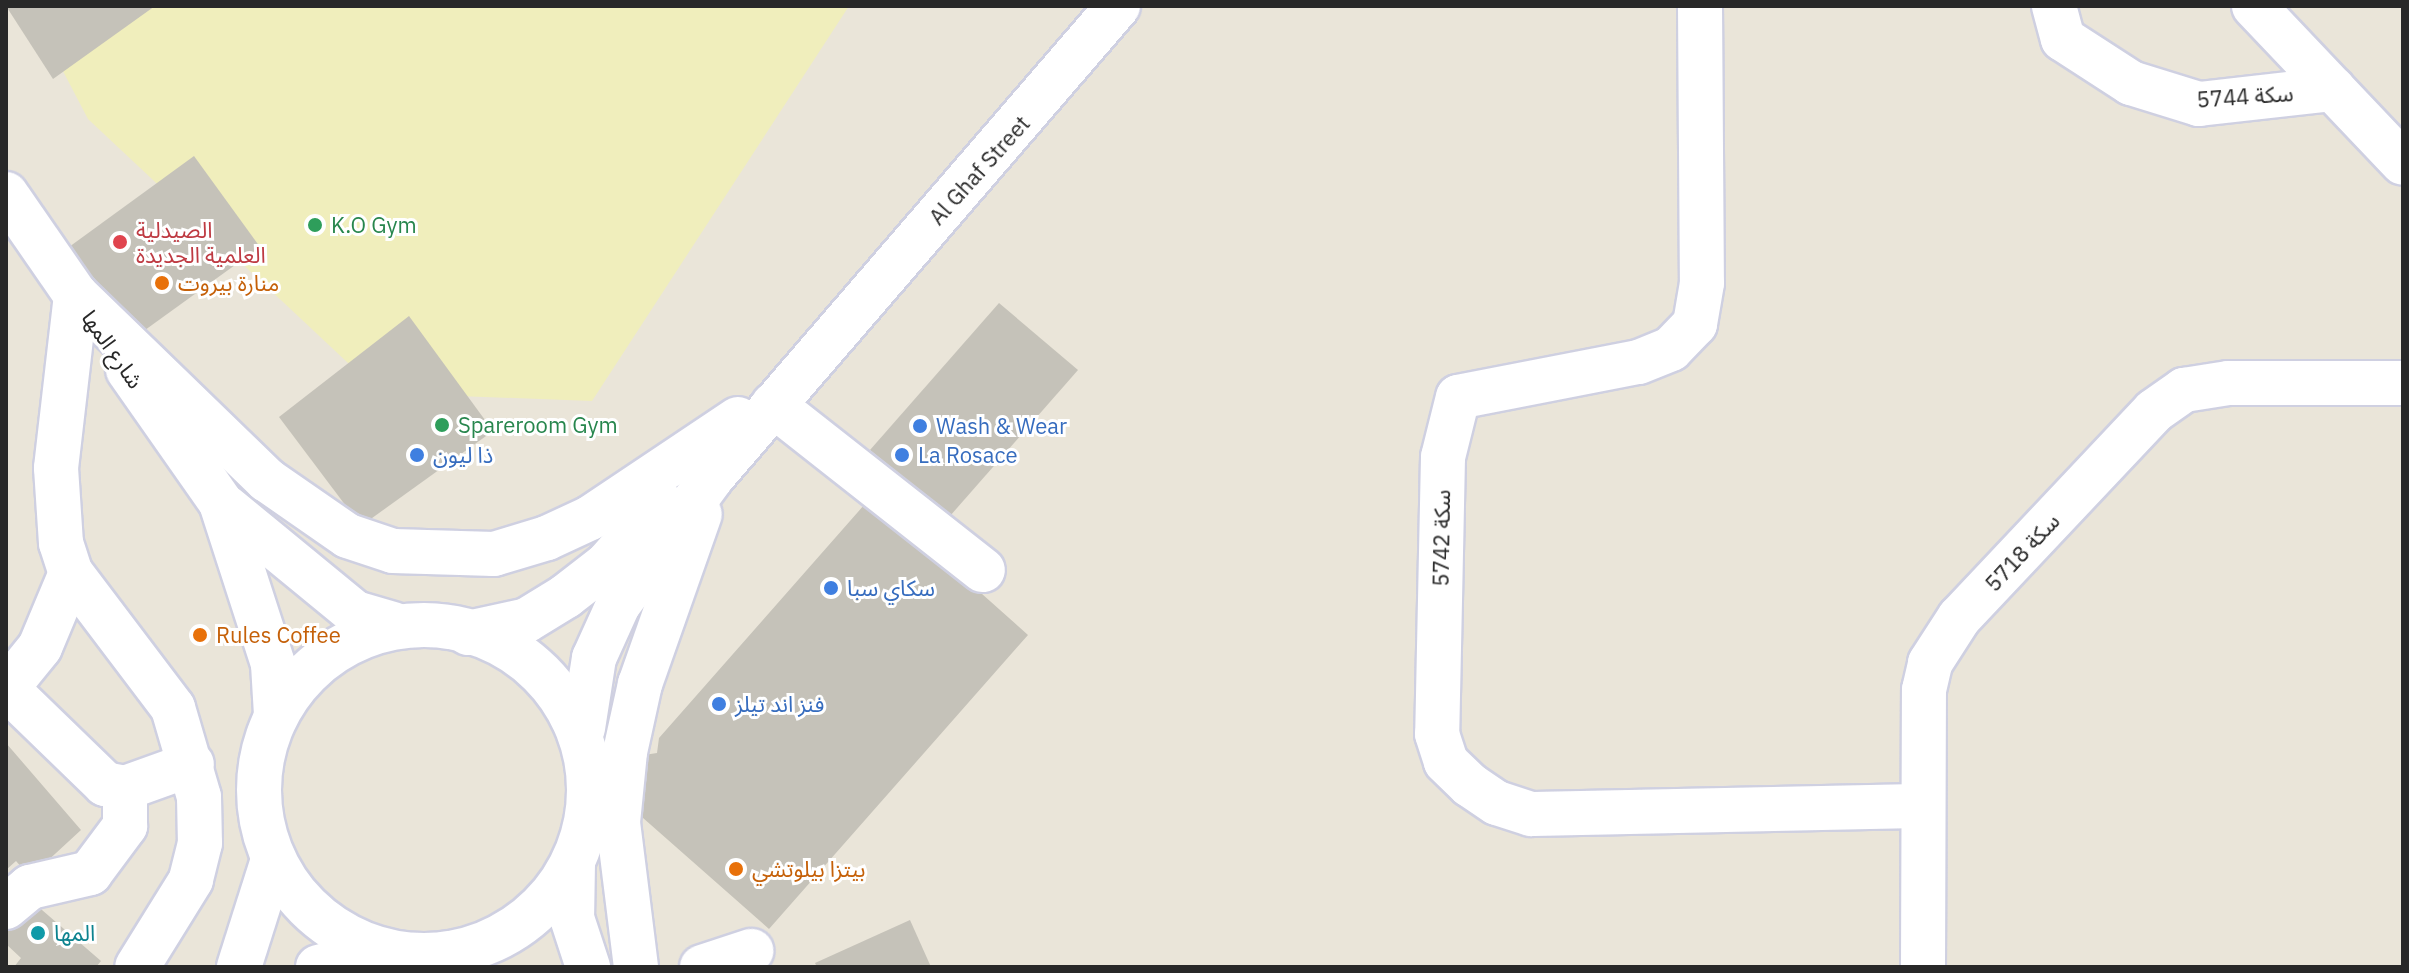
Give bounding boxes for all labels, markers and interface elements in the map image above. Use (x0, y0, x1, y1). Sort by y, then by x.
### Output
street label: سكة 5744 (2196, 79, 2294, 113)
street label: Al Ghaf Street (923, 110, 1035, 230)
place label: K.O Gym (331, 212, 417, 238)
place label: الصيدلية العلمية الجديدة (136, 216, 266, 268)
marker: K.O Gym (306, 216, 324, 234)
marker: الصيدلية العلمية الجديدة (111, 233, 129, 251)
place label: منارة بيروت (178, 270, 279, 296)
marker: منارة بيروت (153, 274, 171, 292)
street label: شارع المها (77, 305, 149, 393)
place label: Spareroom Gym (458, 412, 618, 438)
place label: Wash & Wear (936, 413, 1067, 439)
marker: Spareroom Gym (433, 416, 451, 434)
marker: Wash & Wear (911, 417, 929, 435)
place label: ذا ليون (433, 442, 493, 468)
place label: La Rosace (918, 442, 1017, 468)
marker: ذا ليون (408, 446, 426, 464)
marker: La Rosace (893, 446, 911, 464)
street label: سكة 5742 (1427, 489, 1455, 587)
street label: سكة 5718 (1979, 507, 2065, 597)
place label: سكاي سبا (847, 575, 935, 601)
marker: سكاي سبا (822, 579, 840, 597)
place label: Rules Coffee (216, 622, 341, 648)
marker: Rules Coffee (191, 626, 209, 644)
place label: فنز اند تيلز (735, 691, 824, 717)
marker: فنز اند تيلز (710, 695, 728, 713)
place label: بيتزا بيلوتشي (752, 856, 865, 882)
marker: بيتزا بيلوتشي (727, 860, 745, 878)
place label: المها (54, 920, 95, 946)
marker: المها (29, 924, 47, 942)

